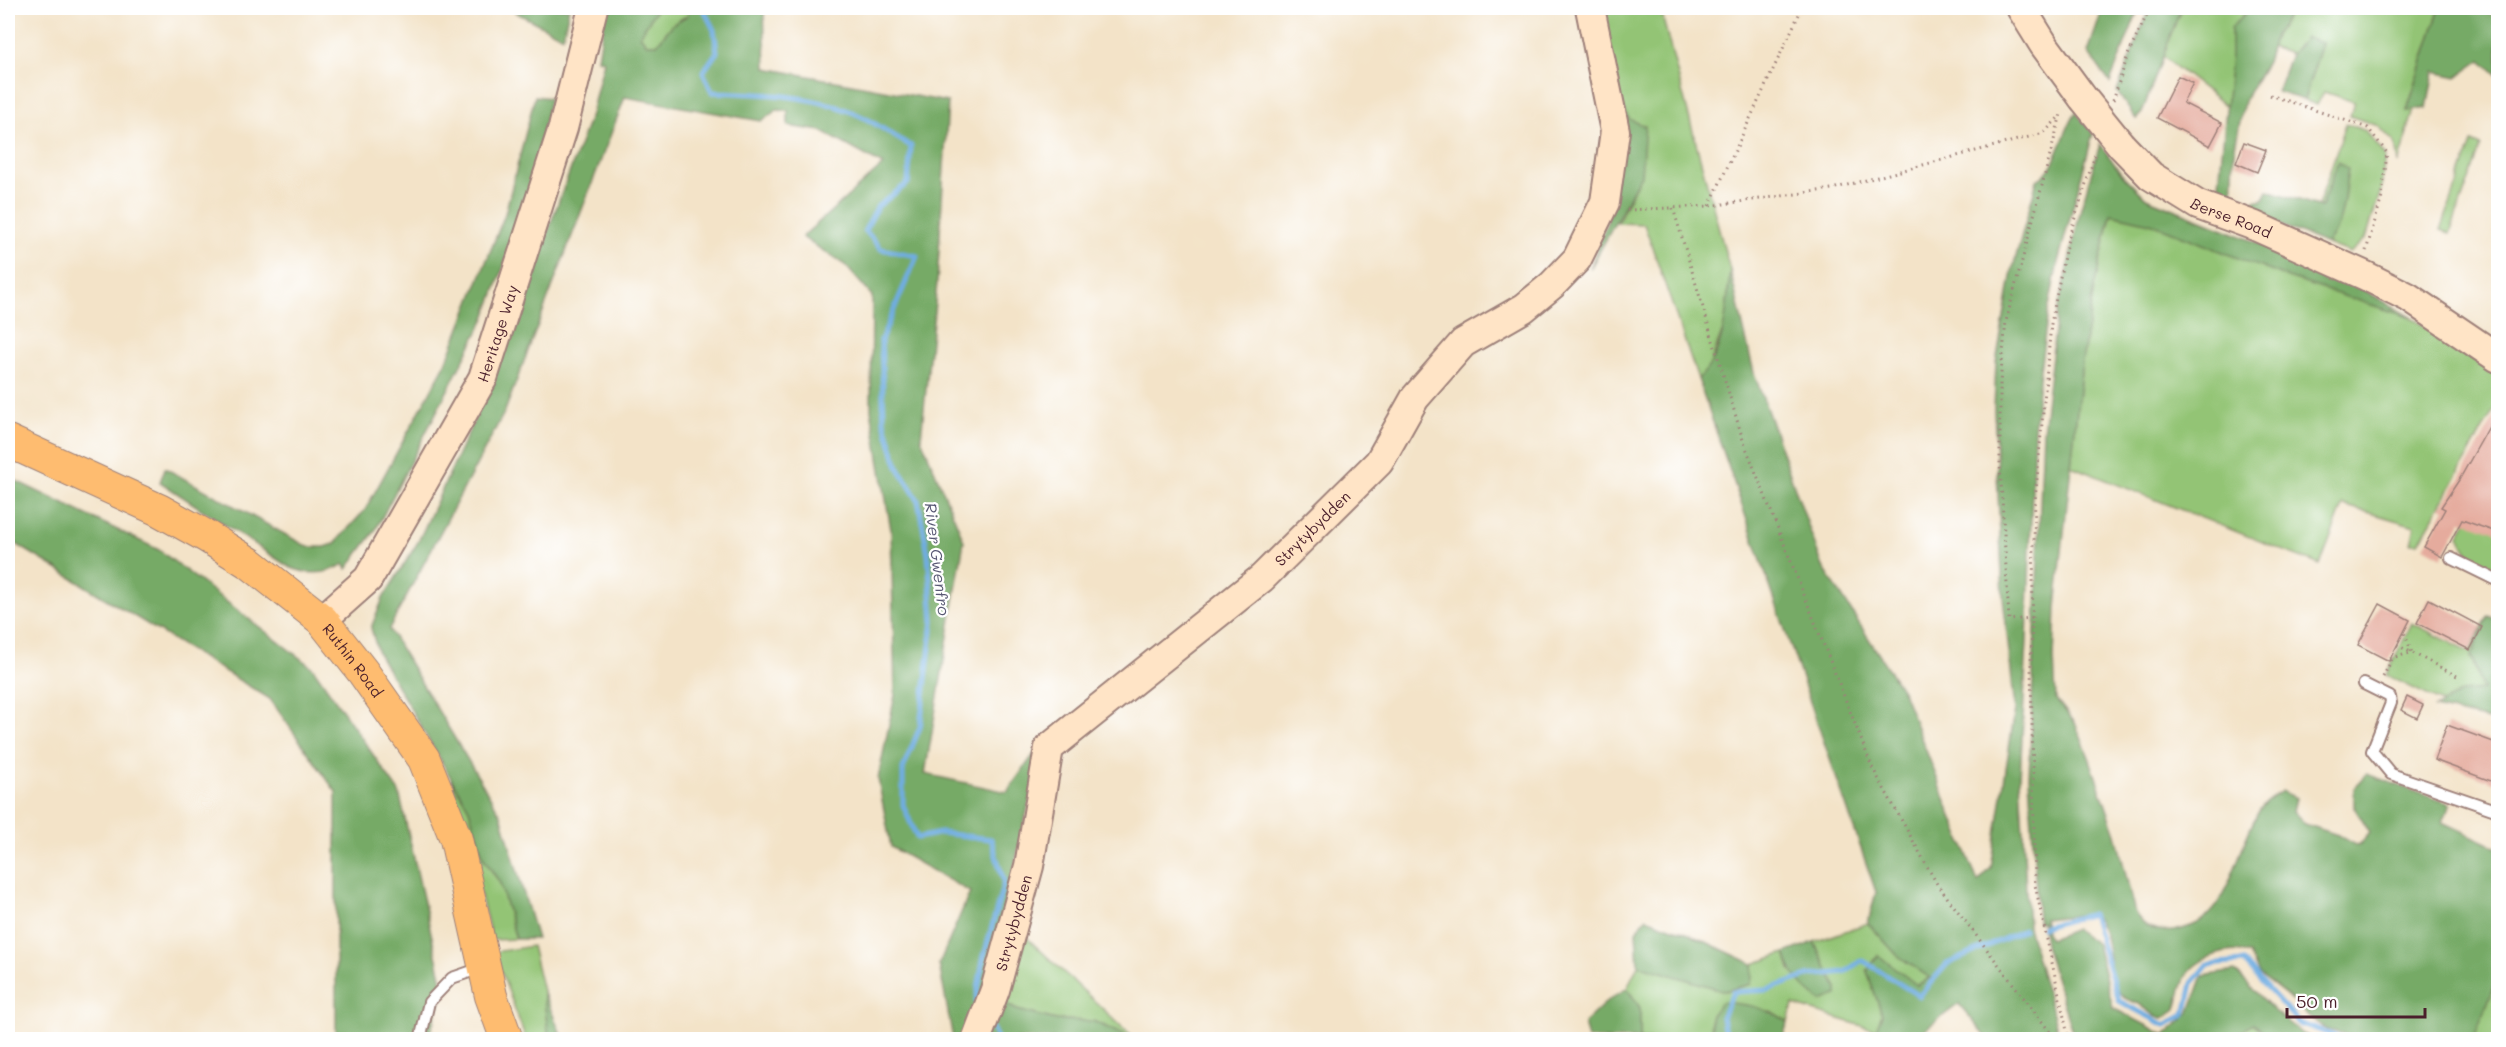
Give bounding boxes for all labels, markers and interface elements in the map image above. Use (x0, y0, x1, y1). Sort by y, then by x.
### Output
street label: Berse Road (2187, 193, 2275, 242)
street label: Heritage Way (472, 282, 522, 385)
street label: Strytybydden (1270, 486, 1354, 570)
water label: River Gwenfro (921, 501, 955, 617)
street label: Ruthin Road (318, 619, 388, 701)
street label: Strytybydden (991, 873, 1036, 973)
scale bar (2287, 981, 2425, 1019)
text: 50 m (2296, 989, 2338, 1013)

